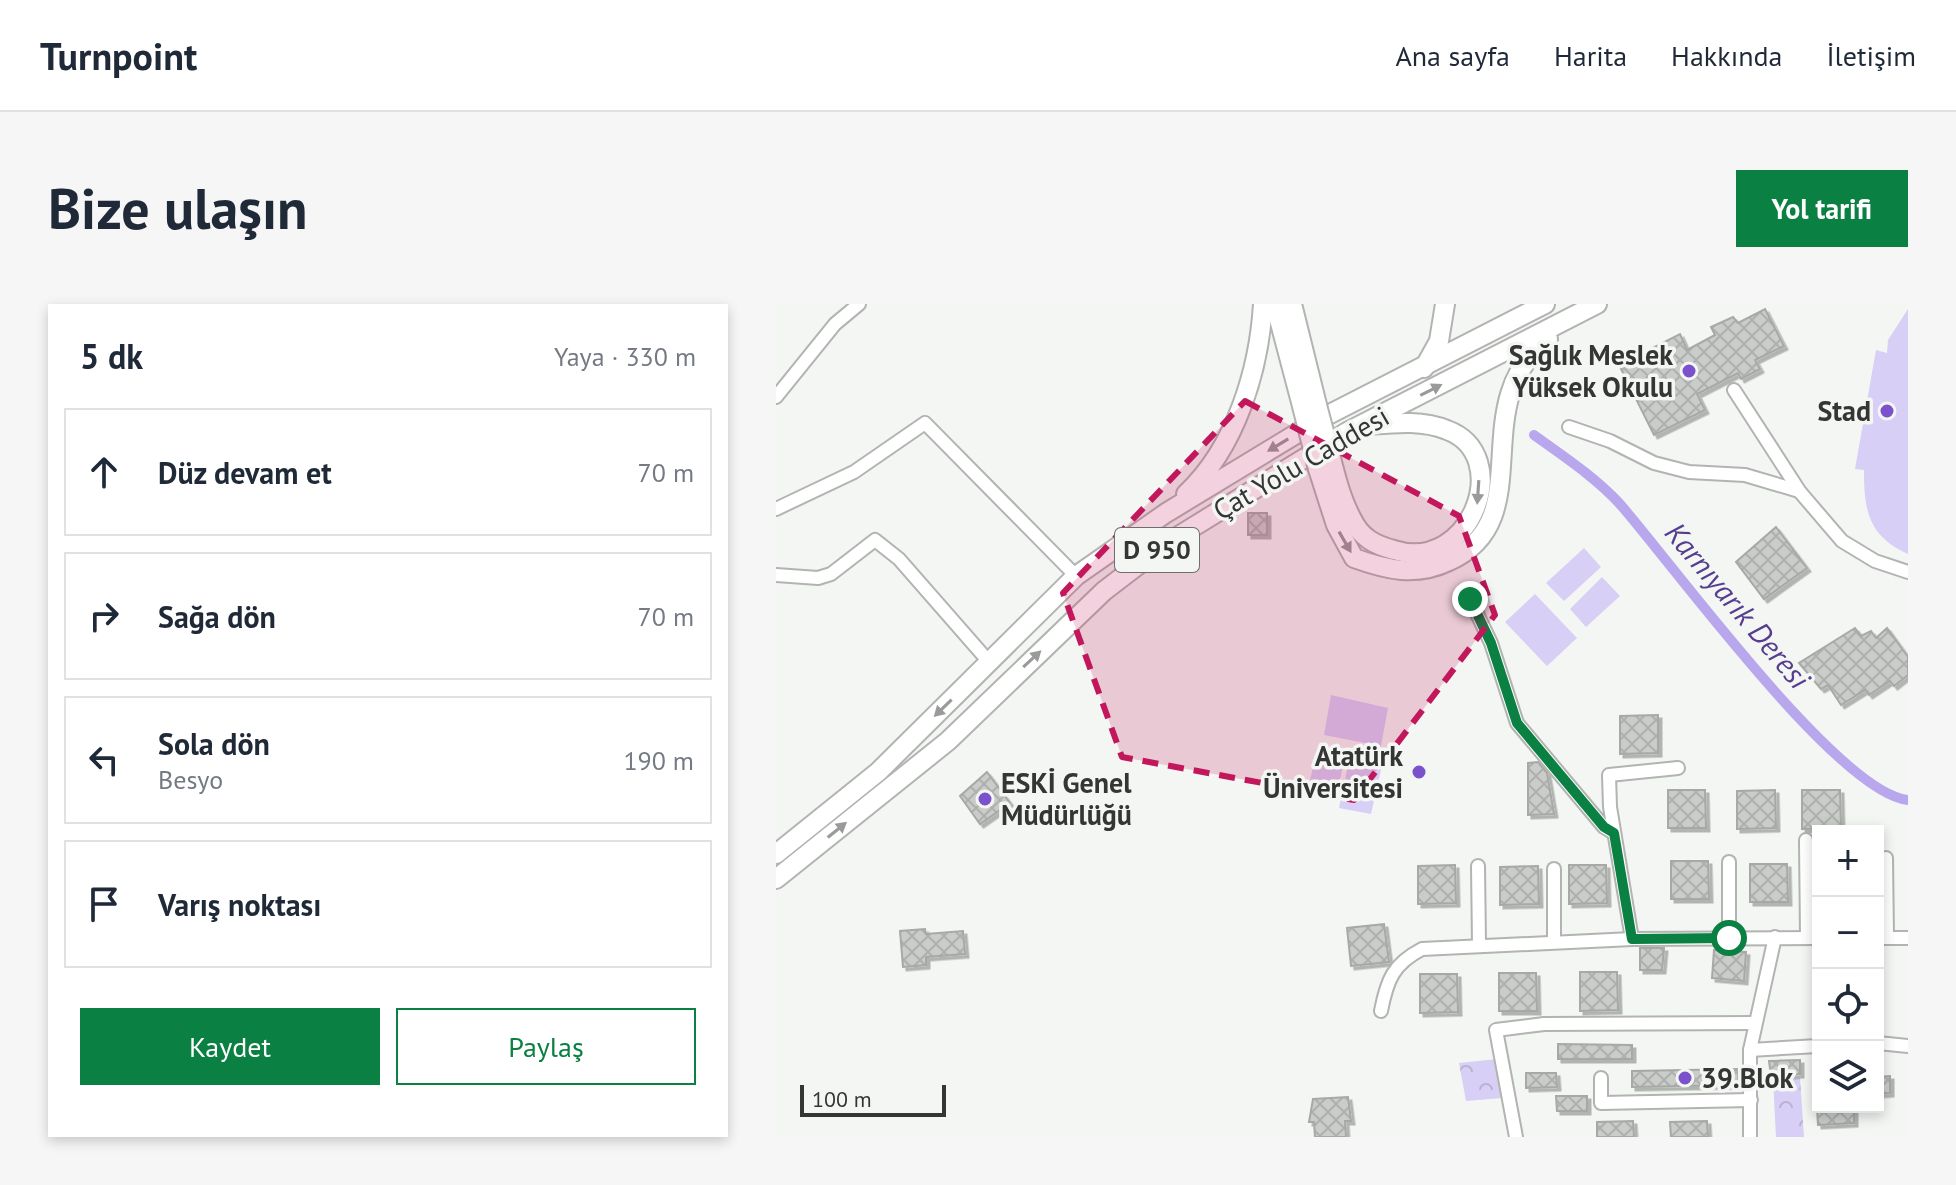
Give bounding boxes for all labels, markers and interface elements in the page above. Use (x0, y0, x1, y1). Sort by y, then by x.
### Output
text: Turnpoint (40, 31, 197, 80)
text: Ana sayfa (1395, 37, 1510, 74)
text: Harita (1554, 37, 1627, 74)
text: Hakkında (1671, 37, 1782, 74)
text: İletişim (1826, 37, 1916, 74)
button: Yol tarifi (1736, 170, 1908, 247)
text: Bize ulaşın (48, 172, 308, 244)
text: 5 dk (80, 334, 143, 378)
place label: Sağlık Meslek Yüksek Okulu (1509, 336, 1673, 405)
text: Yaya · 330 m (554, 340, 696, 373)
marker: Sağlık Meslek Yüksek Okulu (1680, 362, 1698, 380)
one-way arrow (1420, 383, 1443, 396)
place label: Stad (1817, 392, 1871, 429)
street label: Çat Yolu Caddesi (1206, 397, 1396, 528)
marker: Stad (1878, 402, 1896, 420)
one-way arrow (1267, 437, 1289, 451)
icon: ahead (82, 450, 126, 494)
text: Düz devam et (158, 453, 332, 492)
text: 70 m (638, 456, 694, 489)
one-way arrow (1471, 480, 1484, 505)
water label: Karnıyarık Deresi (1657, 514, 1820, 697)
road number: D 950 (1115, 528, 1199, 572)
one-way arrow (1338, 531, 1352, 553)
route end (1452, 581, 1488, 617)
icon: right (82, 594, 126, 638)
text: Sağa dön (158, 597, 276, 636)
text: 70 m (638, 600, 694, 633)
one-way arrow (1022, 650, 1041, 668)
one-way arrow (934, 699, 953, 717)
text: Sola dön (158, 724, 270, 763)
place label: Atatürk Üniversitesi (1263, 737, 1403, 806)
icon: left (82, 738, 126, 782)
text: 190 m (623, 744, 694, 777)
text: Besyo (158, 763, 223, 796)
marker: Atatürk Üniversitesi (1410, 763, 1428, 781)
place label: ESKİ Genel Müdürlüğü (1001, 764, 1132, 833)
marker: ESKİ Genel Müdürlüğü (976, 790, 994, 808)
one-way arrow (827, 823, 847, 839)
map controls (1812, 825, 1884, 1113)
button: + (1812, 825, 1884, 897)
icon: arrive (82, 882, 126, 926)
text: Varış noktası (158, 885, 321, 924)
button: − (1812, 897, 1884, 969)
route start (1711, 920, 1747, 956)
button: locate (1812, 969, 1884, 1041)
button: Kaydet (80, 1008, 380, 1085)
button: Paylaş (396, 1008, 696, 1085)
button: layers (1812, 1041, 1884, 1113)
place label: 39.Blok (1701, 1059, 1793, 1096)
marker: 39.Blok (1676, 1069, 1694, 1087)
scale bar (800, 1081, 946, 1117)
text: 100 m (812, 1085, 872, 1113)

